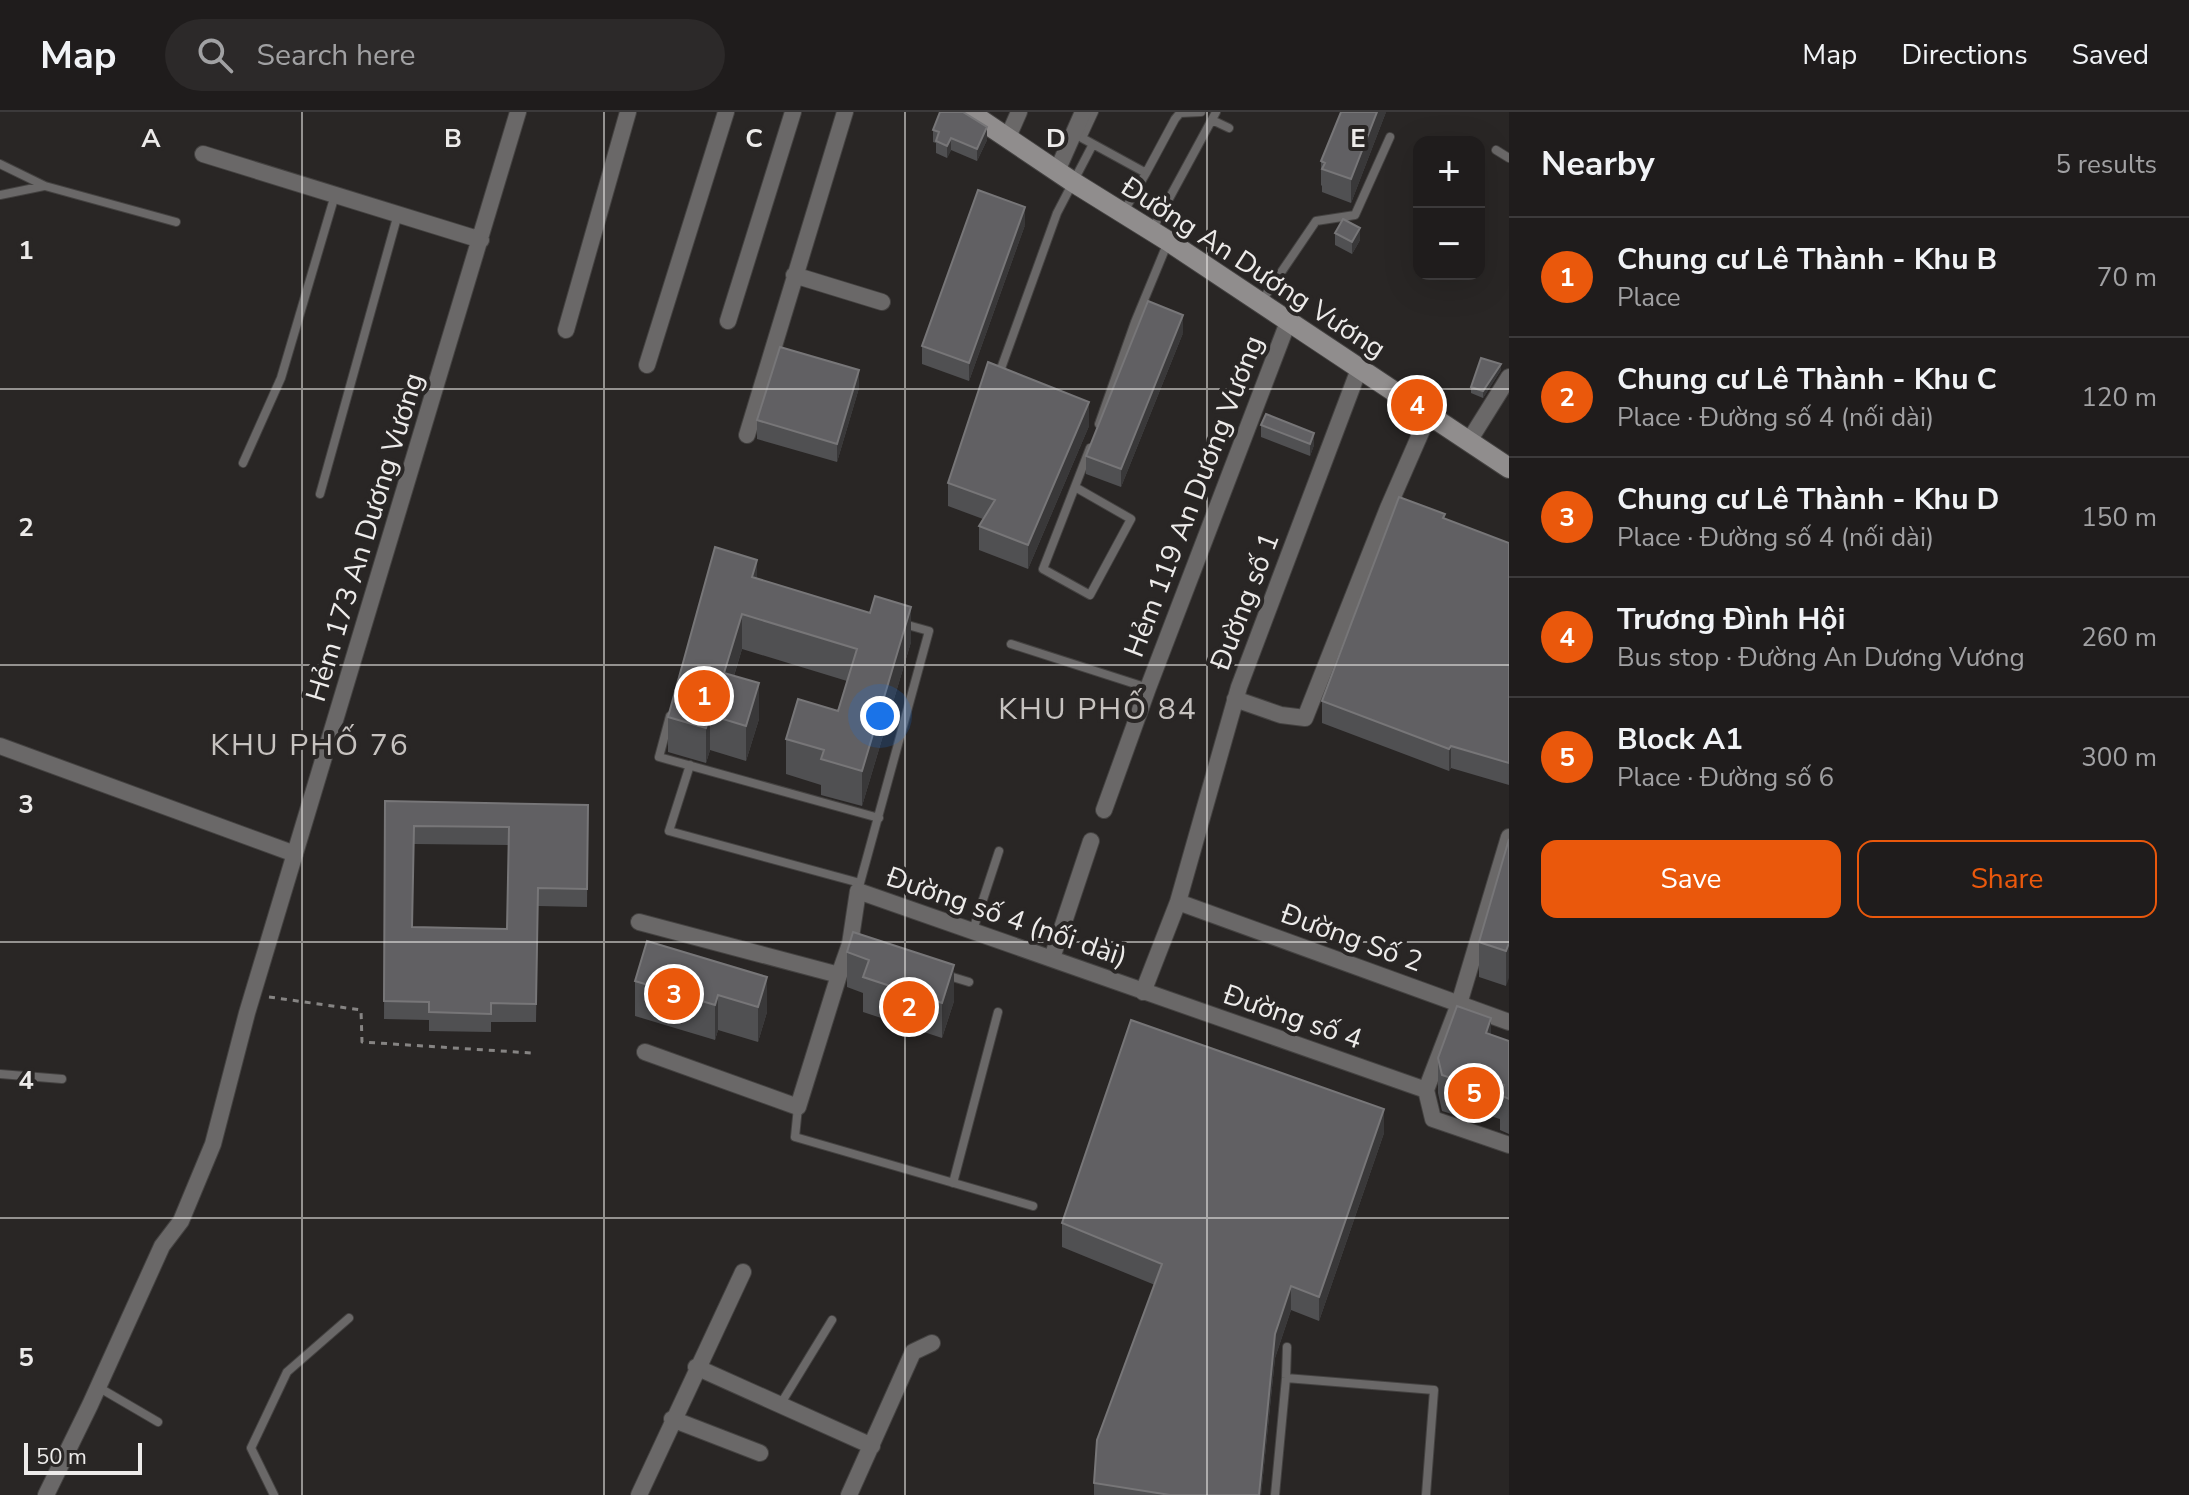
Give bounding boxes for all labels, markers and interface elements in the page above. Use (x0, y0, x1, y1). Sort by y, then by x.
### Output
search box (165, 19, 725, 91)
text: Map (40, 30, 117, 81)
icon: search (193, 33, 237, 77)
text: Search here (257, 35, 416, 76)
text: Map (1802, 36, 1857, 74)
text: Directions (1901, 36, 2028, 74)
text: Saved (2072, 36, 2149, 74)
text: A (141, 121, 161, 156)
text: B (444, 121, 462, 156)
text: C (745, 121, 763, 156)
text: D (1046, 121, 1066, 156)
text: E (1350, 121, 1366, 156)
map controls (1413, 136, 1485, 280)
button: + (1413, 136, 1485, 208)
text: Nearby (1541, 141, 1655, 187)
text: 5 results (2056, 147, 2157, 182)
street label: Đường An Dương Vương (1113, 167, 1393, 368)
button: − (1413, 208, 1485, 280)
text: 1 (18, 233, 34, 268)
text: Chung cư Lê Thành - Khu B (1617, 239, 1997, 280)
text: 1 (1559, 260, 1575, 295)
text: 70 m (2097, 260, 2157, 295)
text: Place (1617, 280, 1681, 315)
street label: Hẻm 119 An Dương Vương (1115, 330, 1273, 663)
text: Chung cư Lê Thành - Khu C (1617, 359, 1997, 400)
street label: Hẻm 173 An Dương Vương (297, 368, 433, 706)
pin: 4 (1391, 375, 1443, 435)
text: 2 (1559, 380, 1575, 415)
text: 120 m (2081, 380, 2157, 415)
text: Place · Đường số 4 (nối dài) (1617, 400, 1934, 435)
text: Chung cư Lê Thành - Khu D (1617, 479, 1999, 520)
text: 3 (1559, 500, 1575, 535)
text: 150 m (2081, 500, 2157, 535)
text: 2 (18, 510, 34, 545)
text: Place · Đường số 4 (nối dài) (1617, 520, 1934, 555)
street label: Đường số 1 (1201, 527, 1289, 677)
text: Trương Đình Hội (1617, 599, 1845, 640)
text: 4 (1559, 620, 1575, 655)
text: 260 m (2081, 620, 2157, 655)
text: Bus stop · Đường An Dương Vương (1617, 640, 2025, 675)
pin: 1 (678, 666, 730, 726)
district label: KHU PHỐ 84 (998, 688, 1198, 730)
your location (860, 696, 900, 736)
text: Block A1 (1617, 719, 1743, 760)
district label: KHU PHỐ 76 (210, 724, 410, 766)
text: 5 (1559, 740, 1575, 775)
text: 300 m (2081, 740, 2157, 775)
text: Place · Đường số 6 (1617, 760, 1834, 795)
text: 3 (18, 787, 34, 822)
button: Save (1541, 840, 1841, 918)
button: Share (1857, 840, 2157, 918)
street label: Đường số 4 (nối dài) (880, 858, 1132, 976)
street label: Đường Số 2 (1275, 894, 1428, 981)
pin: 3 (648, 964, 700, 1024)
street label: Đường số 4 (1217, 975, 1367, 1058)
pin: 2 (883, 977, 935, 1037)
text: 4 (18, 1063, 34, 1098)
pin: 5 (1448, 1063, 1500, 1123)
text: 5 (18, 1340, 34, 1375)
scale bar (24, 1439, 142, 1475)
text: 50 m (36, 1442, 87, 1472)

